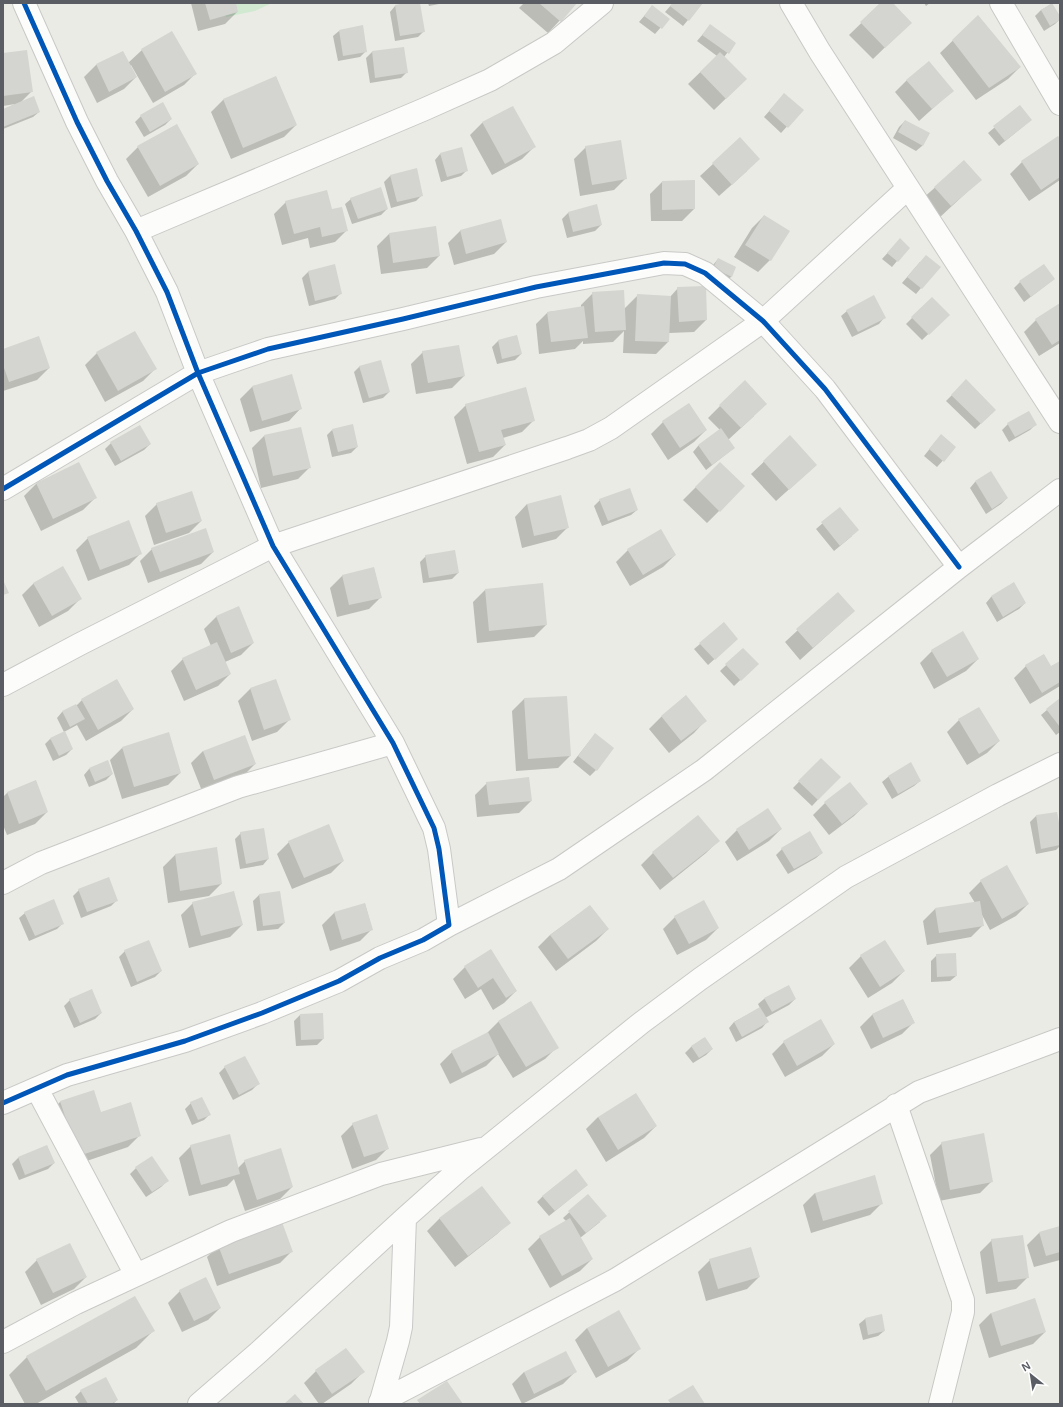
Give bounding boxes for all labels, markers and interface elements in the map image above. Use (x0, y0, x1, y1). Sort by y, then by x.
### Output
north arrow (1011, 1355, 1051, 1395)
text: N (1020, 1359, 1032, 1374)

